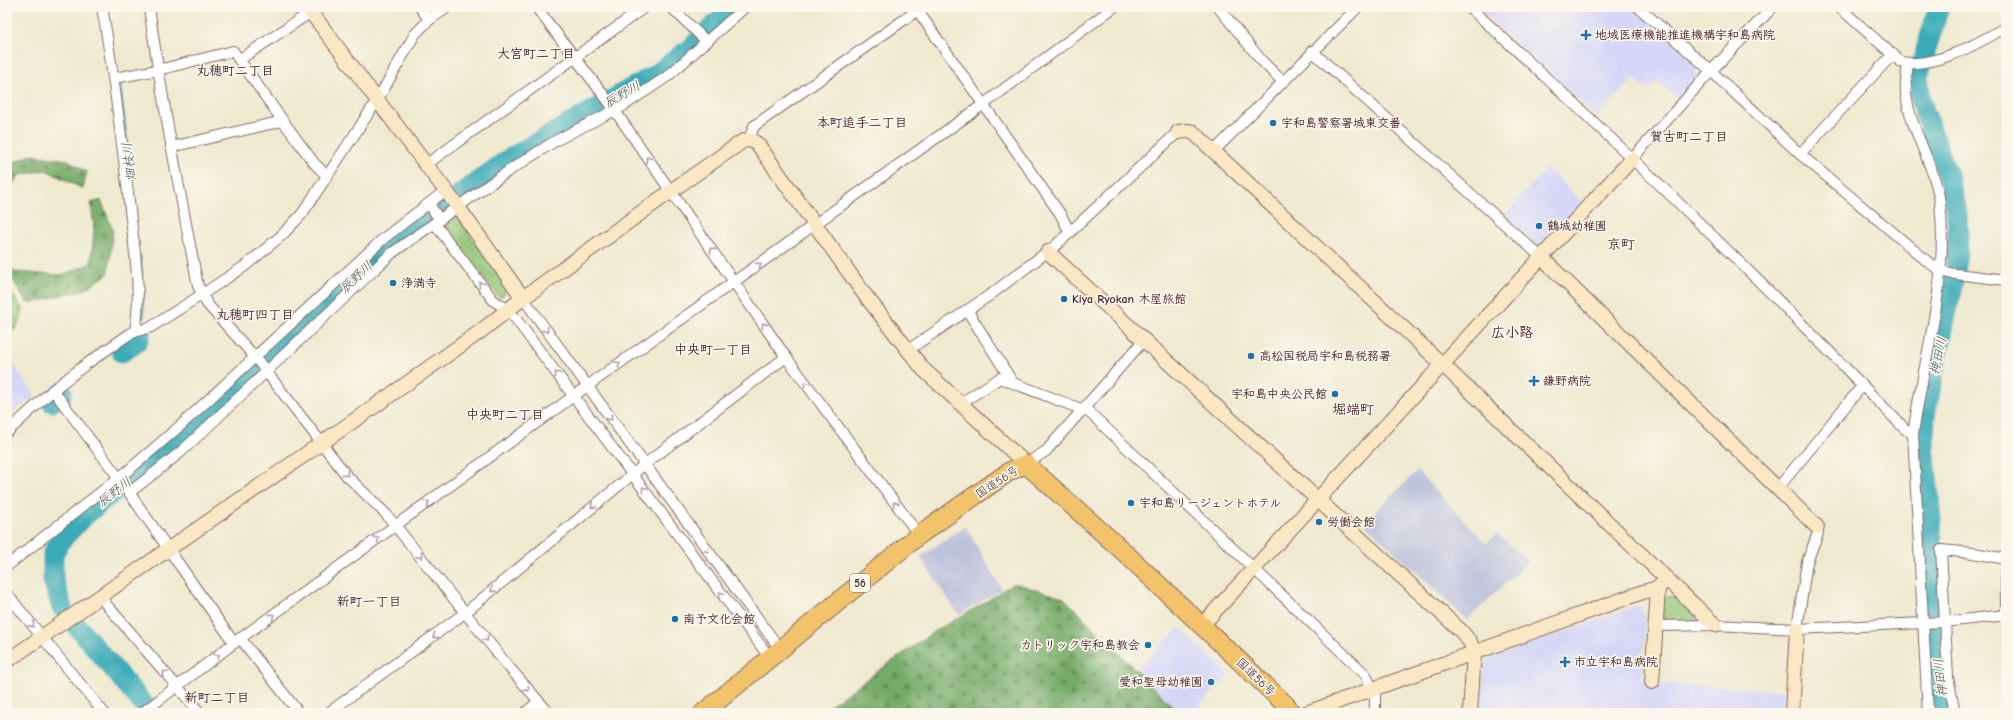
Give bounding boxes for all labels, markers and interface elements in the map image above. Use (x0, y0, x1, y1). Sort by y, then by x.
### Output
place label: 地域医療機能推進機構宇和島病院 (1595, 28, 1775, 42)
marker: 地域医療機能推進機構宇和島病院 (1580, 29, 1592, 41)
district label: 大宮町二丁目 (497, 46, 575, 61)
district label: 丸穂町二丁目 (196, 63, 274, 78)
water label: 辰野川 (601, 78, 643, 110)
district label: 本町追手二丁目 (816, 115, 908, 130)
place label: 宇和島警察署城東交番 (1281, 116, 1401, 130)
marker: 宇和島警察署城東交番 (1268, 118, 1278, 128)
district label: 賀古町二丁目 (1650, 129, 1728, 144)
water label: 畑枝川 (119, 142, 139, 182)
one-way arrow (646, 156, 653, 163)
place label: 鶴城幼稚園 (1547, 219, 1607, 233)
marker: 鶴城幼稚園 (1534, 221, 1544, 231)
district label: 京町 (1607, 236, 1635, 253)
one-way arrow (710, 248, 717, 255)
water label: 辰野川 (337, 258, 375, 296)
one-way arrow (754, 263, 761, 270)
place label: 浄満寺 (401, 276, 437, 290)
marker: 浄満寺 (388, 278, 398, 288)
one-way arrow (478, 281, 485, 288)
place label: Kiya Ryokan 木屋旅館 (1072, 292, 1186, 306)
marker: Kiya Ryokan 木屋旅館 (1059, 294, 1069, 304)
district label: 丸穂町四丁目 (216, 307, 294, 322)
one-way arrow (761, 322, 769, 329)
district label: 広小路 (1491, 324, 1533, 341)
one-way arrow (541, 326, 548, 333)
water label: 神田川 (1927, 335, 1949, 377)
district label: 中央町一丁目 (674, 342, 752, 357)
place label: 高松国税局宇和島税務署 (1259, 349, 1391, 363)
marker: 高松国税局宇和島税務署 (1246, 351, 1256, 361)
one-way arrow (614, 361, 621, 369)
one-way arrow (555, 372, 562, 379)
place label: 鎌野病院 (1543, 374, 1591, 388)
marker: 鎌野病院 (1528, 375, 1540, 387)
one-way arrow (803, 381, 811, 388)
place label: 宇和島中央公民館 (1231, 387, 1327, 401)
marker: 宇和島中央公民館 (1330, 389, 1340, 399)
district label: 堀端町 (1332, 401, 1374, 418)
district label: 中央町二丁目 (466, 407, 544, 422)
one-way arrow (605, 413, 612, 420)
street label: 国道56号 (973, 463, 1021, 501)
one-way arrow (341, 470, 348, 477)
water label: 辰野川 (94, 474, 134, 510)
one-way arrow (642, 487, 649, 494)
place label: 宇和島リージェントホテル (1139, 496, 1282, 510)
marker: 宇和島リージェントホテル (1126, 498, 1136, 508)
one-way arrow (422, 501, 429, 508)
one-way arrow (893, 501, 900, 508)
one-way arrow (590, 502, 598, 509)
place label: 労働会館 (1327, 515, 1375, 529)
marker: 労働会館 (1314, 517, 1324, 527)
one-way arrow (373, 536, 380, 544)
one-way arrow (702, 546, 709, 553)
one-way arrow (415, 551, 422, 559)
road number: 56 (850, 574, 870, 592)
one-way arrow (491, 585, 498, 592)
one-way arrow (719, 591, 726, 598)
district label: 新町一丁目 (336, 594, 402, 609)
place label: 南予文化会館 (683, 612, 755, 626)
one-way arrow (268, 613, 275, 620)
marker: 南予文化会館 (670, 614, 680, 624)
one-way arrow (27, 620, 34, 627)
one-way arrow (432, 631, 439, 638)
one-way arrow (482, 634, 489, 641)
place label: カトリック宇和島教会 (1020, 638, 1140, 652)
marker: カトリック宇和島教会 (1143, 640, 1153, 650)
one-way arrow (213, 653, 220, 661)
street label: 国道56号 (1234, 655, 1278, 699)
place label: 市立宇和島病院 (1574, 655, 1658, 669)
marker: 市立宇和島病院 (1559, 656, 1571, 668)
water label: 神田川 (1930, 658, 1950, 698)
one-way arrow (162, 670, 170, 678)
place label: 愛和聖母幼稚園 (1119, 675, 1203, 689)
marker: 愛和聖母幼稚園 (1206, 677, 1216, 687)
one-way arrow (523, 685, 530, 692)
district label: 新町二丁目 (184, 690, 250, 705)

